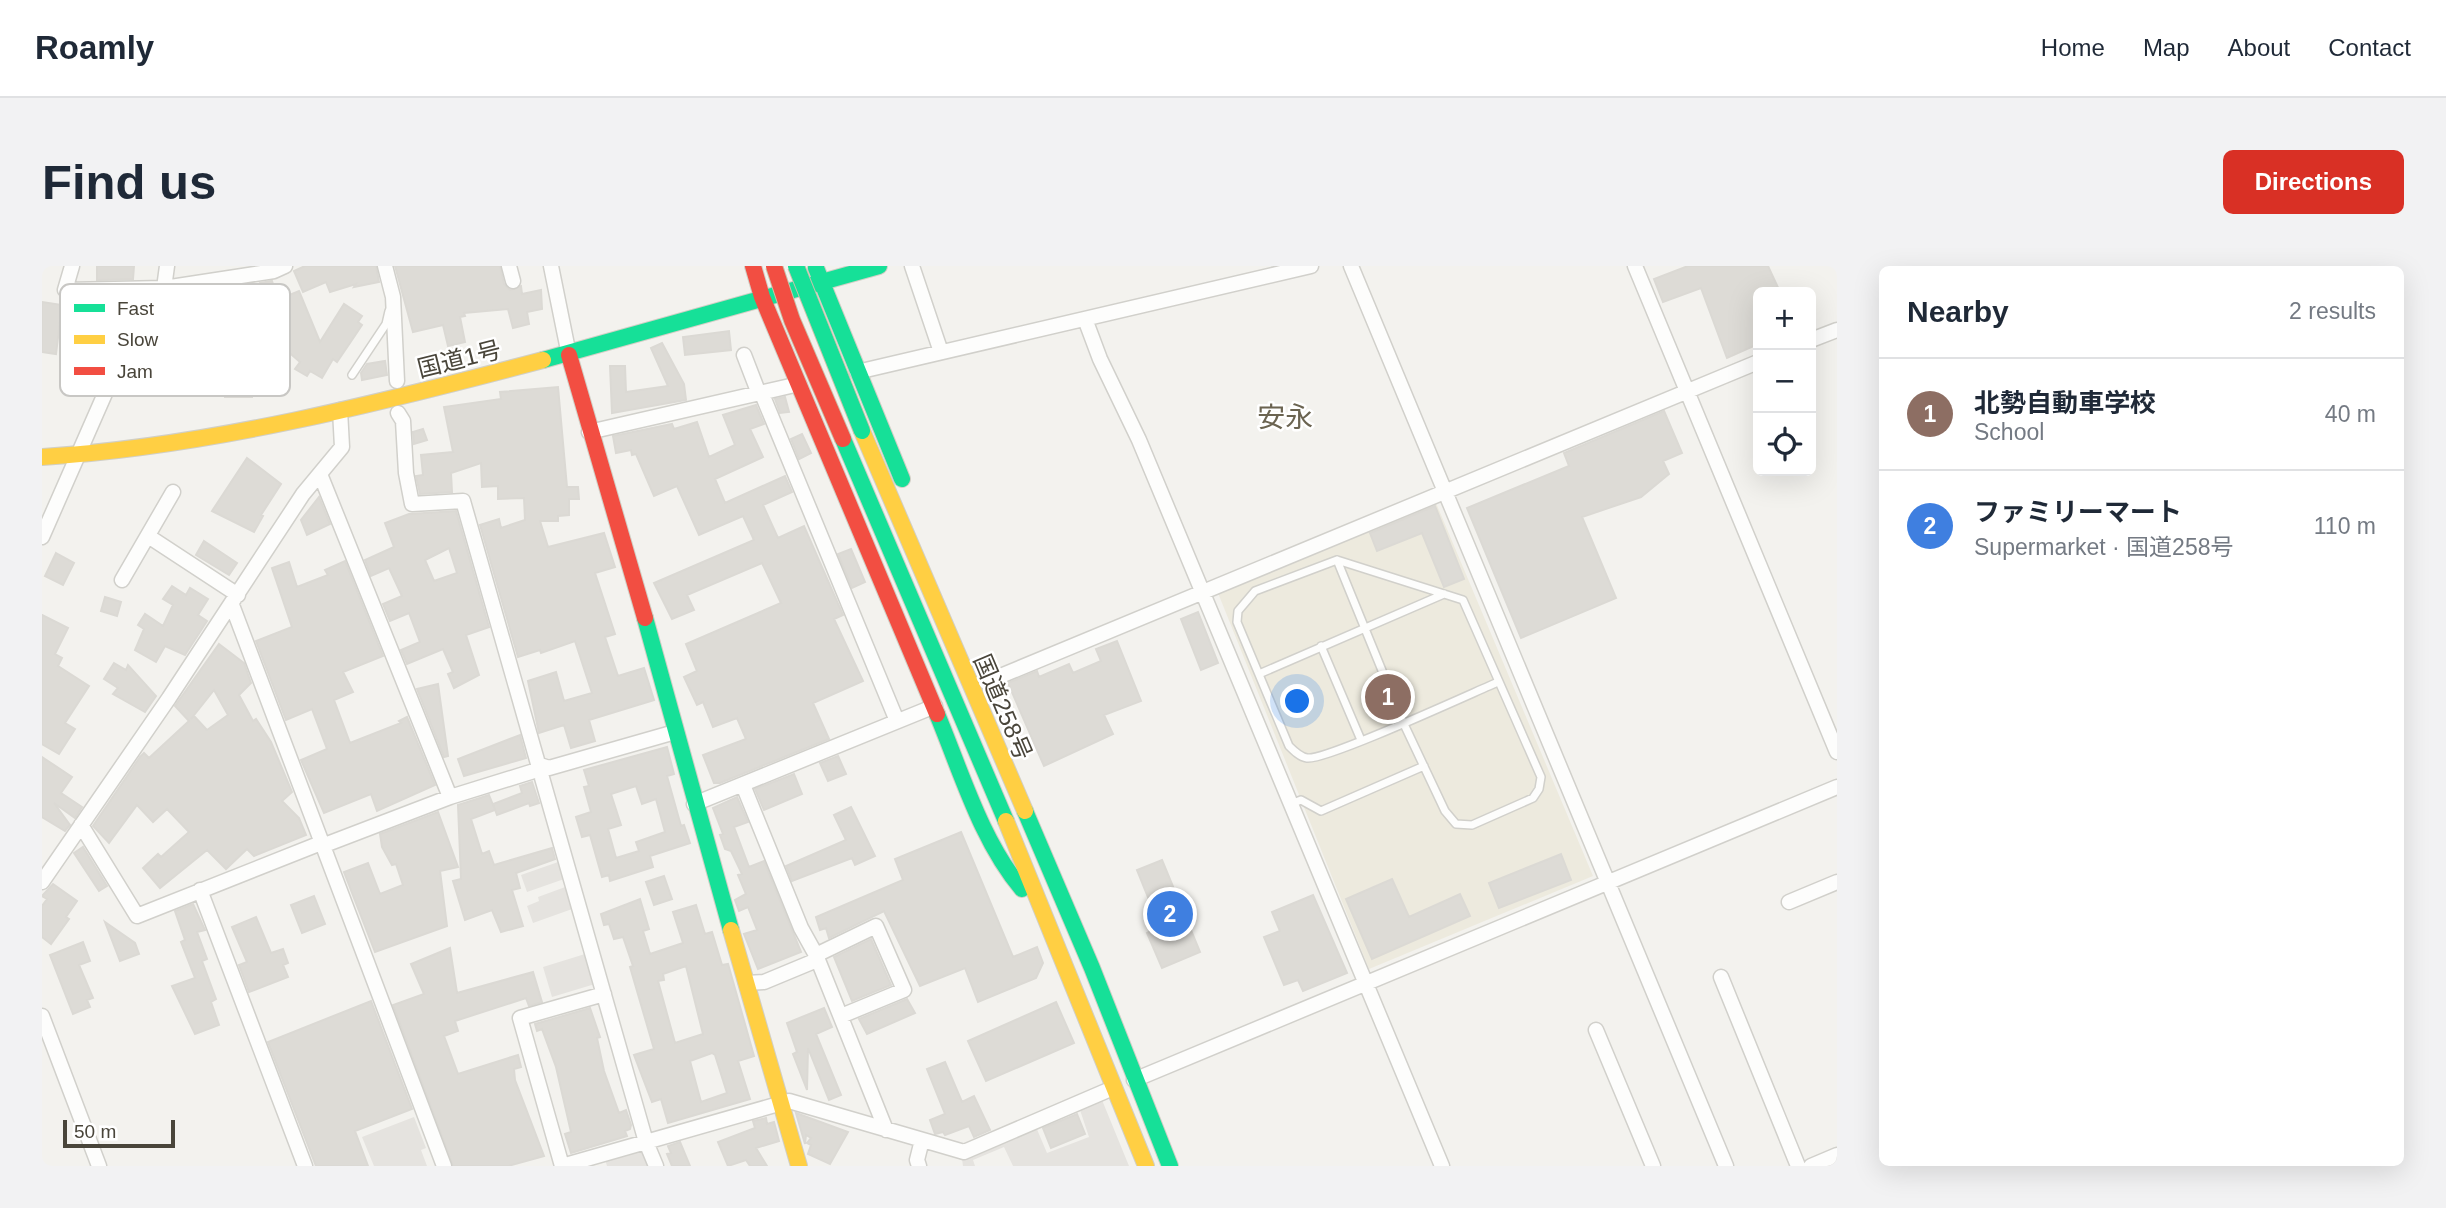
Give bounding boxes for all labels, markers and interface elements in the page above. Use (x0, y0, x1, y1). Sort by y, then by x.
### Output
text: Roamly (35, 29, 154, 66)
text: Home (2041, 34, 2105, 61)
text: Map (2143, 34, 2190, 61)
text: About (2228, 34, 2290, 61)
text: Contact (2328, 34, 2411, 61)
button: Directions (2223, 150, 2404, 214)
text: Find us (42, 155, 216, 209)
legend (60, 284, 290, 396)
map controls (1753, 287, 1816, 476)
button: + (1753, 287, 1816, 350)
text: Nearby (1907, 295, 2009, 328)
text: Fast (117, 298, 155, 319)
text: 2 results (2289, 298, 2376, 324)
text: Slow (117, 329, 158, 350)
street label: 国道1号 (414, 336, 504, 382)
button: − (1753, 350, 1816, 413)
text: Jam (117, 361, 153, 382)
text: 北勢自動車学校 (1974, 388, 2156, 418)
text: 1 (1924, 401, 1936, 427)
text: 40 m (2325, 401, 2376, 427)
district label: 安永 (1257, 402, 1313, 433)
button: locate (1753, 413, 1816, 476)
text: School (1974, 419, 2044, 445)
text: ファミリーマート (1974, 497, 2182, 527)
text: 2 (1924, 513, 1936, 539)
text: 110 m (2314, 513, 2376, 539)
text: Supermarket · 国道258号 (1974, 534, 2233, 560)
street label: 国道258号 (969, 650, 1037, 764)
pin: 1 (1365, 671, 1411, 723)
your location (1280, 684, 1314, 718)
pin: 2 (1147, 888, 1193, 940)
scale bar (63, 1117, 175, 1149)
text: 50 m (74, 1121, 116, 1142)

